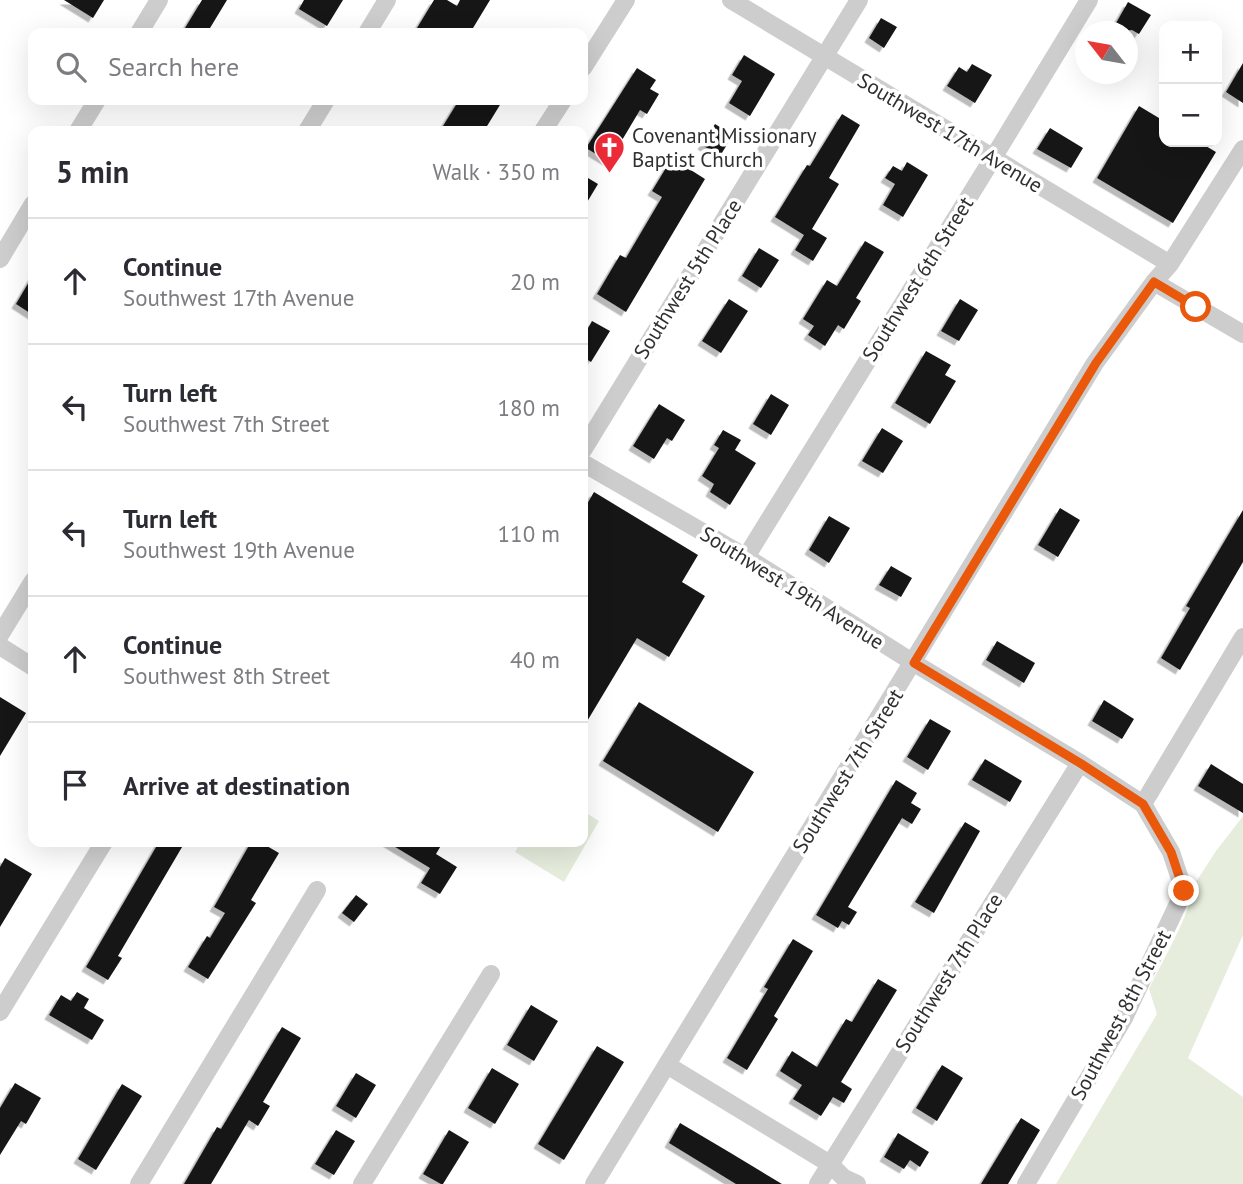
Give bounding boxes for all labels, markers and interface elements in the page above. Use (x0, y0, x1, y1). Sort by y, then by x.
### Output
north arrow (1075, 21, 1138, 84)
map controls (1159, 21, 1222, 147)
button: + (1159, 21, 1222, 84)
search box (28, 28, 588, 105)
icon: search (52, 48, 90, 86)
text: Search here (108, 50, 239, 83)
street label: Southwest 17th Avenue (853, 67, 1048, 199)
button: − (1159, 84, 1222, 147)
place label: Covenant Missionary Baptist Church (632, 122, 817, 173)
church icon: Covenant Missionary Baptist Church (592, 131, 626, 175)
text: 5 min (56, 152, 129, 191)
text: Walk · 350 m (433, 157, 560, 186)
street label: Southwest 6th Street (856, 191, 979, 366)
street label: Southwest 5th Place (628, 194, 748, 364)
text: Continue (123, 250, 222, 283)
icon: ahead (56, 262, 94, 300)
text: 20 m (510, 267, 560, 296)
text: Southwest 17th Avenue (123, 283, 354, 312)
route start (1180, 291, 1211, 322)
text: Turn left (123, 376, 217, 409)
icon: left (56, 388, 94, 426)
text: 180 m (498, 393, 560, 422)
text: Southwest 7th Street (123, 409, 330, 438)
text: Turn left (123, 502, 217, 535)
icon: left (56, 514, 94, 552)
text: 110 m (498, 519, 560, 548)
street label: Southwest 19th Avenue (695, 520, 889, 655)
text: Southwest 19th Avenue (123, 535, 355, 564)
text: Continue (123, 628, 222, 661)
icon: ahead (56, 640, 94, 678)
text: 40 m (510, 645, 560, 674)
text: Southwest 8th Street (123, 661, 330, 690)
street label: Southwest 7th Street (786, 684, 909, 858)
icon: arrive (56, 766, 94, 804)
text: Arrive at destination (123, 769, 350, 802)
route end (1168, 875, 1199, 906)
street label: Southwest 7th Place (889, 888, 1008, 1057)
street label: Southwest 8th Street (1064, 925, 1177, 1105)

